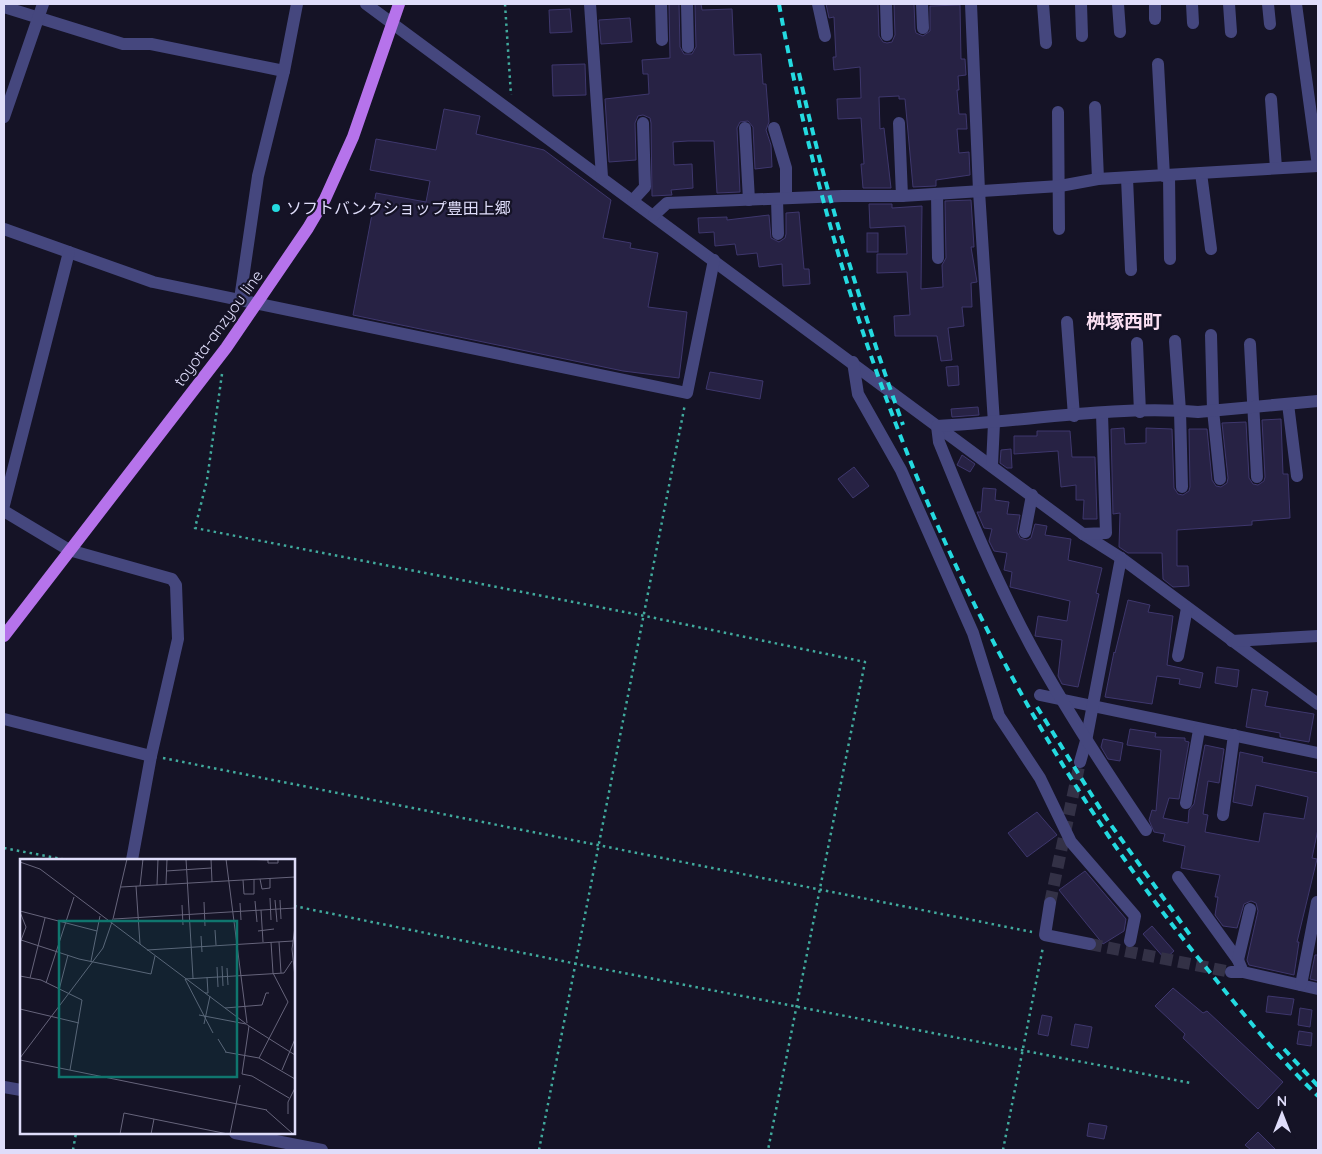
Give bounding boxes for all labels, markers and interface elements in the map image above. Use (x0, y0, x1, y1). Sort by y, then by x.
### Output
place label: ソフトバンクショップ豊田上郷 (286, 198, 511, 218)
marker: ソフトバンクショップ豊田上郷 (270, 202, 282, 214)
street label: toyota-anzyou line (169, 266, 267, 390)
district label: 桝塚西町 (1086, 309, 1162, 333)
inset map (20, 859, 295, 1134)
north arrow (1257, 1089, 1307, 1139)
text: N (1277, 1092, 1287, 1110)

